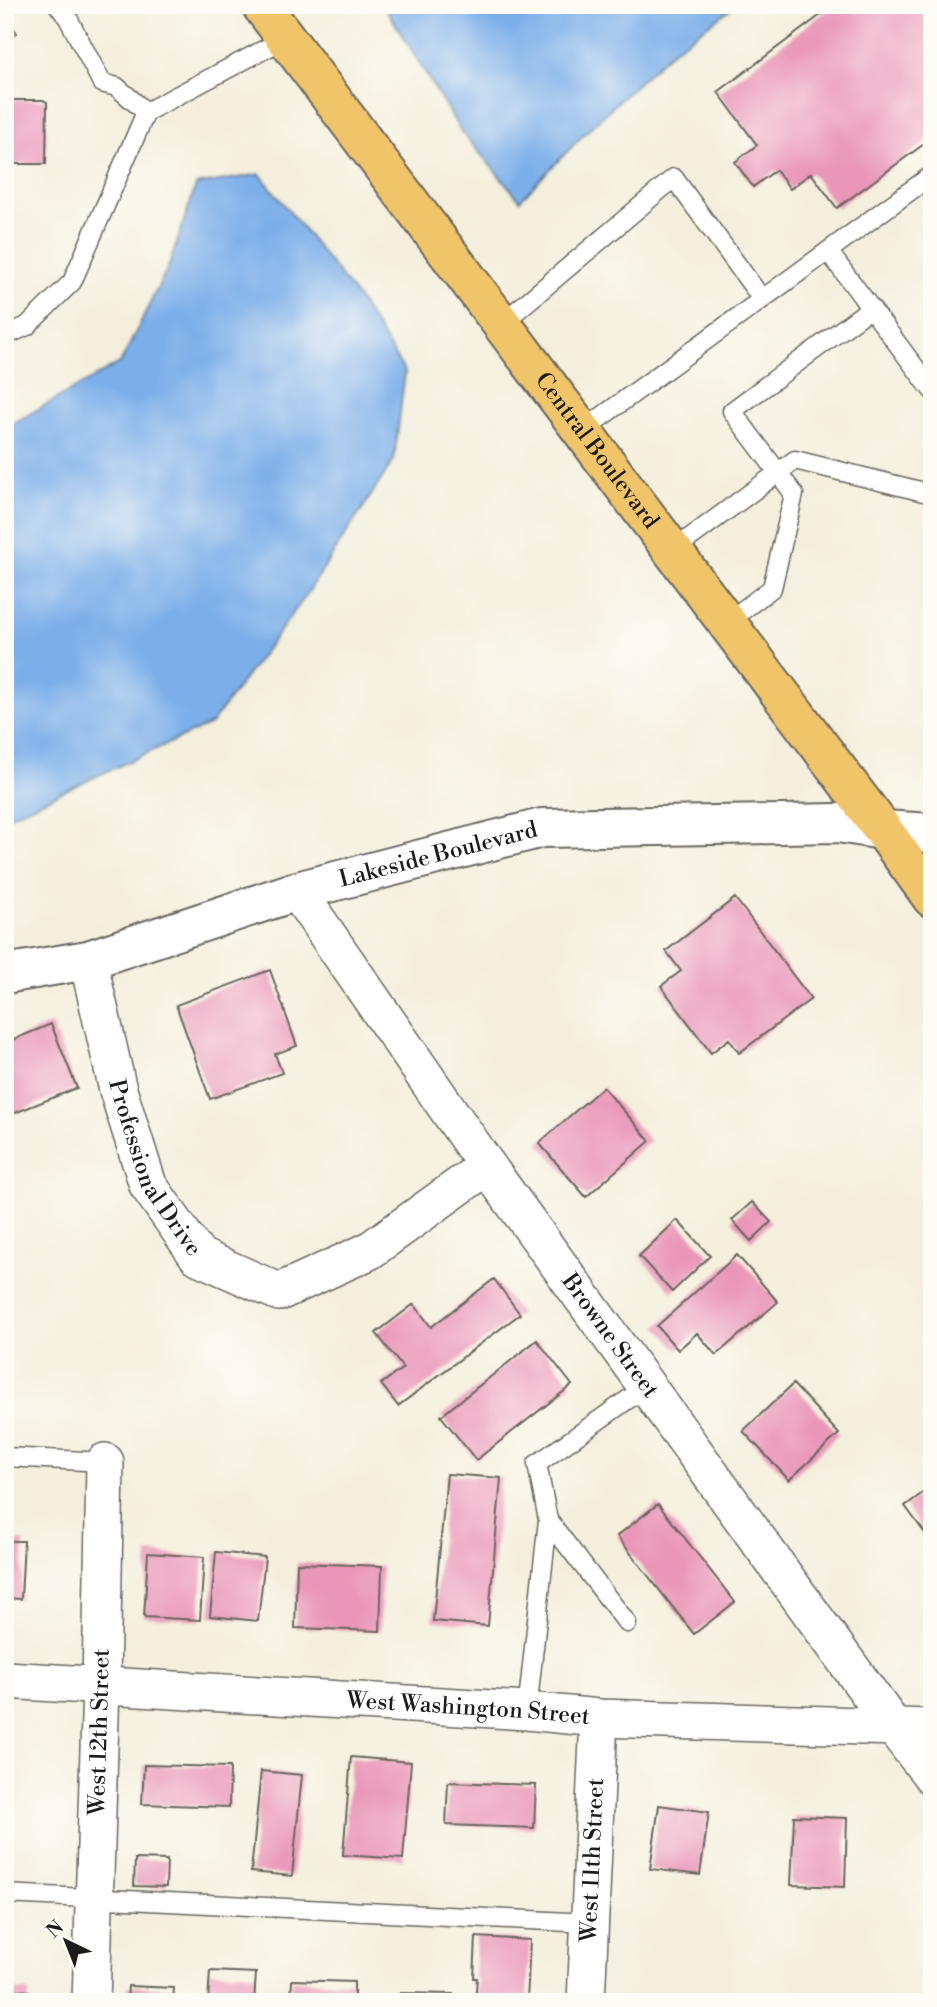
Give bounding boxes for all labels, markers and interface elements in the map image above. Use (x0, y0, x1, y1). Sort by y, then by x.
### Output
street label: Central Boulevard (529, 367, 665, 534)
street label: Lakeside Boulevard (336, 816, 540, 894)
street label: Professional Drive (102, 1077, 208, 1262)
street label: Browne Street (555, 1267, 665, 1403)
street label: West 12th Street (83, 1648, 116, 1817)
street label: West Washington Street (345, 1686, 591, 1731)
street label: West 11th Street (575, 1778, 610, 1944)
north arrow (32, 1906, 102, 1976)
text: N (41, 1915, 69, 1943)

